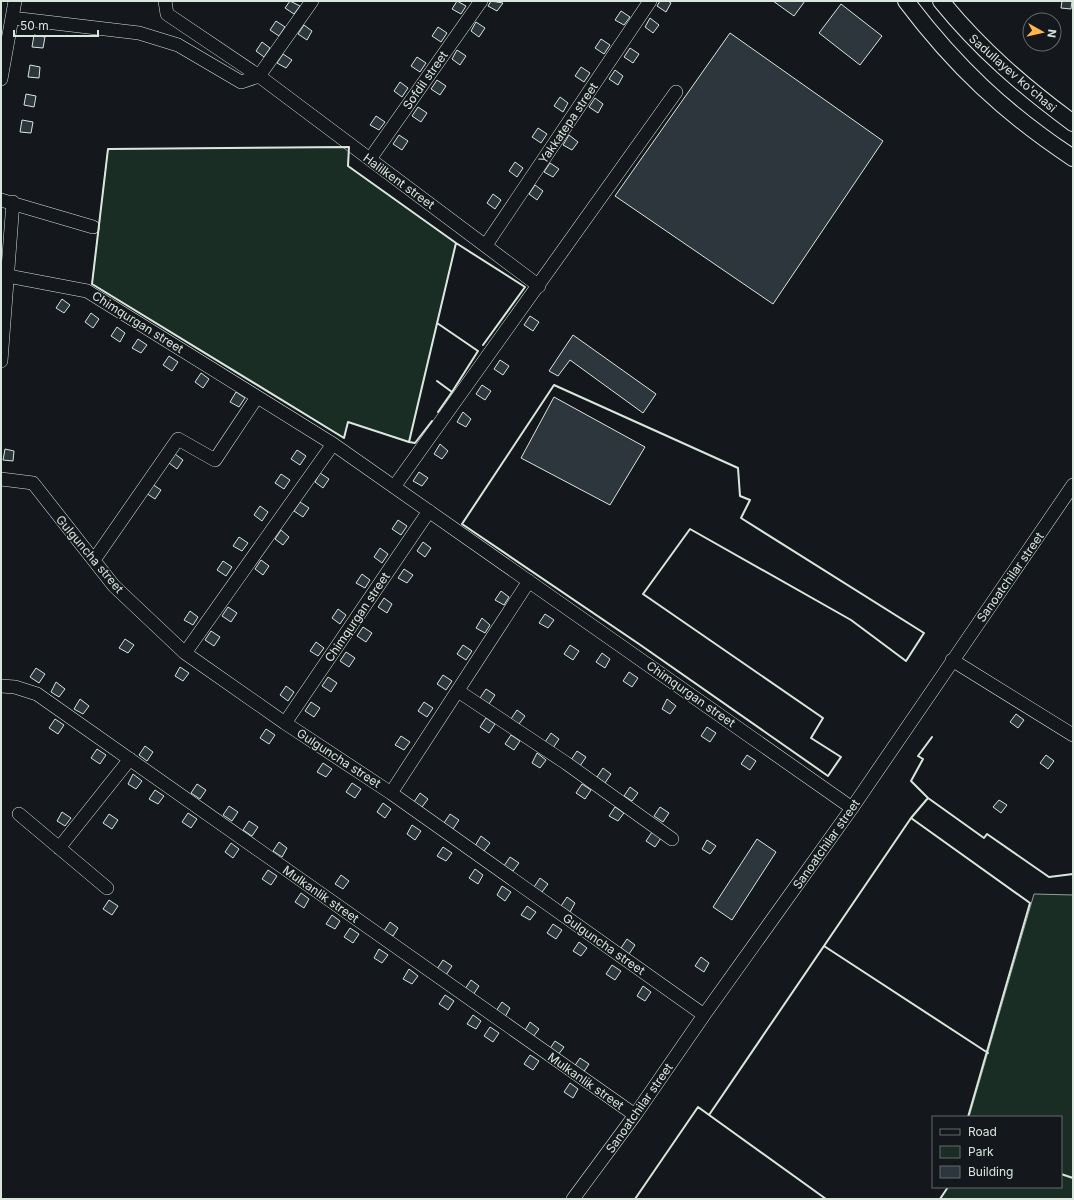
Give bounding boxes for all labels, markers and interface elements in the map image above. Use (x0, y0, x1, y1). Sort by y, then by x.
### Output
scale bar (14, 12, 98, 38)
north arrow (1022, 12, 1062, 52)
text: 50 m (20, 18, 49, 33)
text: N (1044, 28, 1059, 39)
street label: Sadullayev ko'chasi (966, 31, 1060, 115)
street label: Sofdil street (399, 48, 451, 112)
street label: Yakkatepa street (535, 79, 601, 167)
street label: Halilkent street (360, 150, 438, 212)
street label: Chimqurgan street (89, 288, 187, 356)
street label: Gulguncha street (53, 512, 127, 596)
street label: Sanoatchilar street (973, 529, 1047, 625)
street label: Chimqurgan street (321, 569, 393, 665)
street label: Chimqurgan street (644, 658, 738, 730)
street label: Gulguncha street (294, 725, 384, 791)
street label: Sanoatchilar street (789, 796, 863, 892)
street label: Mulkanlik street (280, 862, 362, 926)
street label: Gulguncha street (560, 910, 648, 978)
street label: Mulkanlik street (545, 1049, 627, 1113)
street label: Sanoatchilar street (602, 1060, 676, 1156)
legend (932, 1116, 1062, 1188)
text: Road (968, 1124, 997, 1139)
text: Park (968, 1144, 994, 1159)
text: Building (968, 1164, 1013, 1179)

